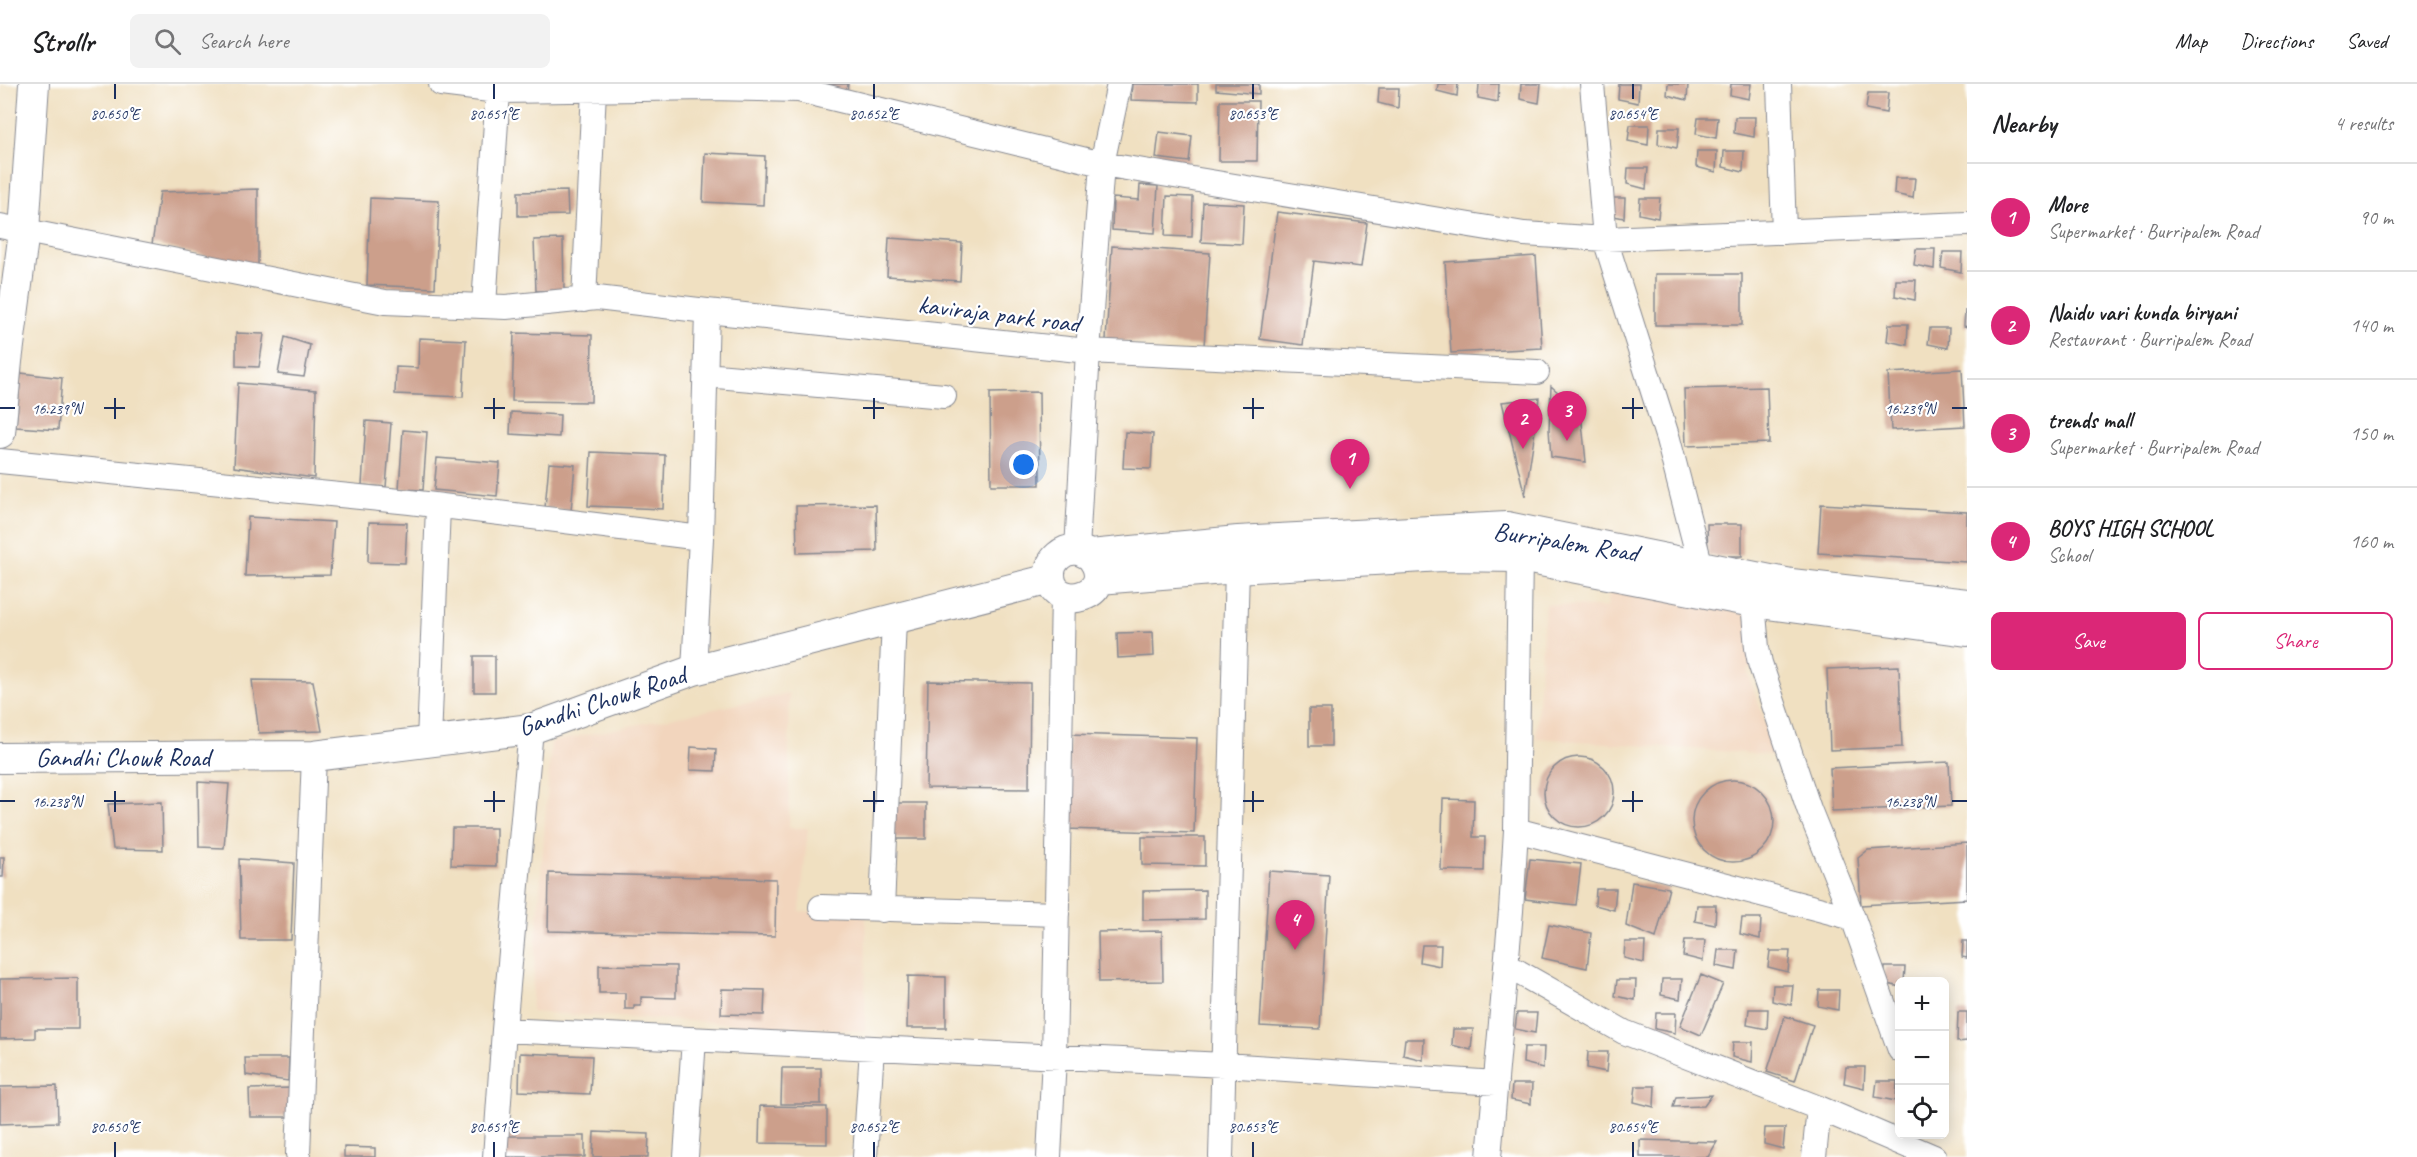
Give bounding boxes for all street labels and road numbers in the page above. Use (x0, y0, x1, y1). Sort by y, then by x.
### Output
street label: kaviraja park road (916, 288, 1086, 341)
street label: Burripalem Road (1491, 514, 1644, 570)
street label: Gandhi Chowk Road (514, 657, 694, 744)
street label: Gandhi Chowk Road (36, 741, 214, 774)

